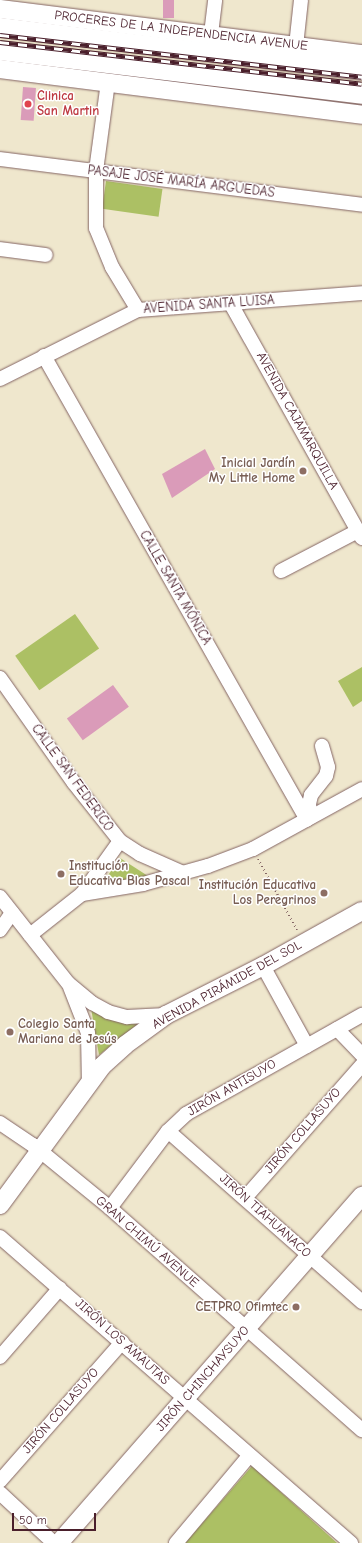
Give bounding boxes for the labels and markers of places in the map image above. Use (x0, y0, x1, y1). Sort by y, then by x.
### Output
place label: Clinica San Martin (37, 89, 99, 120)
marker: Clinica San Martin (22, 98, 34, 110)
place label: Inicial Jardín My Little Home (209, 456, 295, 487)
marker: Inicial Jardín My Little Home (298, 466, 308, 476)
place label: Institución Educativa Blas Pascal (69, 859, 190, 890)
marker: Institución Educativa Blas Pascal (56, 869, 66, 879)
place label: Institución Educativa Los Peregrinos (199, 878, 316, 909)
marker: Institución Educativa Los Peregrinos (319, 888, 329, 898)
place label: Colegio Santa Mariana de Jesús (18, 1017, 116, 1048)
marker: Colegio Santa Mariana de Jesús (5, 1027, 15, 1037)
place label: CETPRO Ofimtec (196, 1299, 288, 1315)
marker: CETPRO Ofimtec (291, 1302, 301, 1312)

